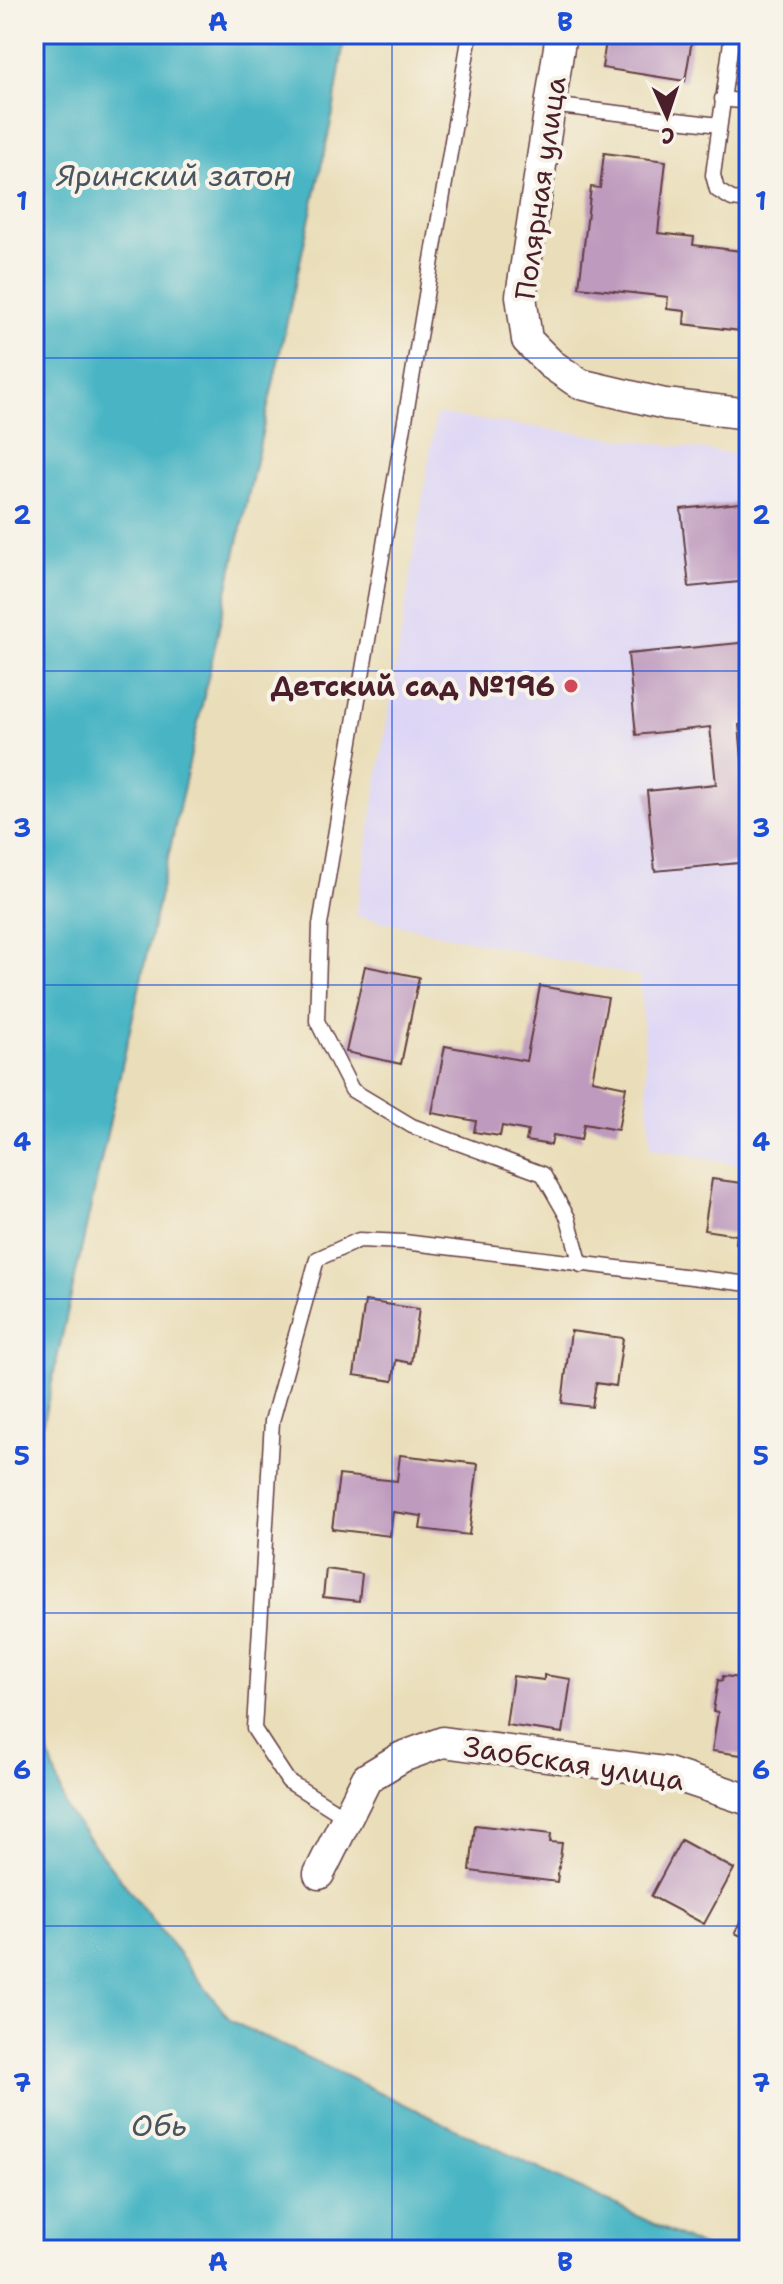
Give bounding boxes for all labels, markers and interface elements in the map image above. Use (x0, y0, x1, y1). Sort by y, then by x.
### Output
text: A (208, 4, 228, 39)
text: B (557, 4, 573, 39)
street label: Полярная улица (506, 74, 574, 302)
north arrow (627, 76, 707, 156)
text: С (661, 121, 676, 150)
water label: Яринский затон (56, 155, 291, 196)
text: 1 (16, 183, 28, 218)
text: 1 (755, 183, 767, 218)
text: 2 (13, 497, 31, 532)
text: 2 (752, 497, 770, 532)
place label: Детский сад №196 (271, 667, 555, 705)
marker: Детский сад №196 (562, 677, 580, 695)
text: 3 (13, 810, 31, 845)
text: 3 (752, 810, 770, 845)
text: 4 (13, 1124, 31, 1159)
text: 4 (752, 1124, 770, 1159)
text: 5 (14, 1438, 30, 1473)
text: 5 (753, 1438, 769, 1473)
street label: Заобская улица (461, 1727, 687, 1799)
text: 6 (13, 1752, 31, 1787)
text: 6 (752, 1752, 770, 1787)
text: 7 (13, 2065, 31, 2100)
text: 7 (752, 2065, 770, 2100)
water label: Обь (131, 2105, 187, 2146)
text: A (208, 2244, 228, 2279)
text: B (557, 2244, 573, 2279)

